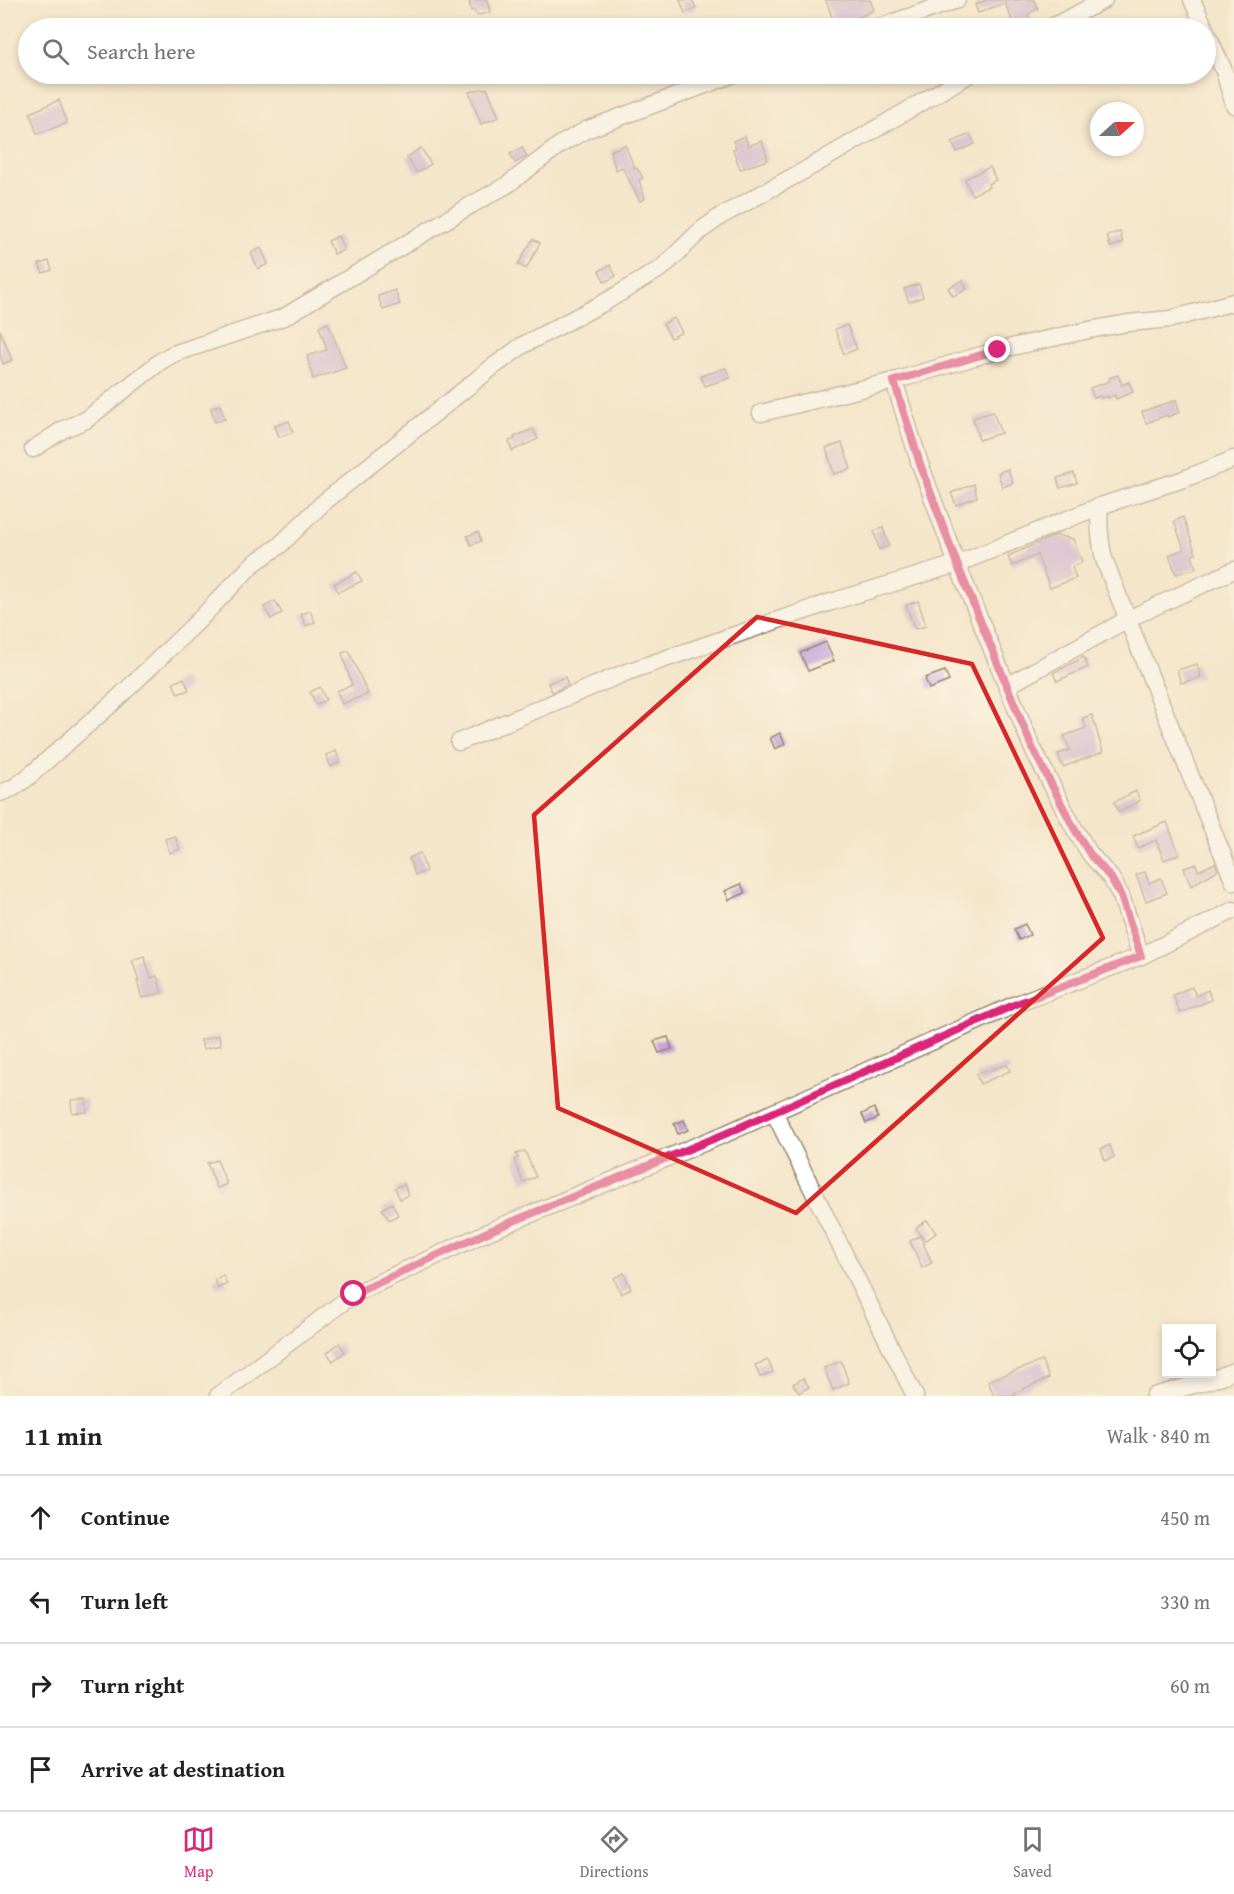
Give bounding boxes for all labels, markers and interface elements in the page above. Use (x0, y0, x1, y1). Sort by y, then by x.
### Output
search box (18, 18, 1216, 84)
icon: search (39, 35, 72, 68)
text: Search here (87, 35, 196, 67)
north arrow (1090, 102, 1144, 156)
route end (984, 336, 1010, 362)
route start (340, 1280, 366, 1306)
map controls (1162, 1324, 1216, 1378)
button: locate (1162, 1324, 1216, 1378)
text: 11 min (24, 1416, 102, 1455)
text: Walk · 840 m (1107, 1421, 1210, 1450)
icon: ahead (24, 1501, 57, 1534)
text: Continue (81, 1501, 170, 1533)
text: 450 m (1160, 1503, 1210, 1532)
icon: left (24, 1585, 57, 1618)
text: Turn left (81, 1585, 168, 1617)
text: 330 m (1160, 1587, 1210, 1616)
icon: right (24, 1669, 57, 1702)
text: Turn right (81, 1669, 184, 1701)
text: 60 m (1170, 1671, 1210, 1700)
icon: arrive (24, 1753, 57, 1786)
text: Arrive at destination (81, 1753, 285, 1785)
tab: Map (182, 1823, 215, 1883)
tab: Directions (580, 1823, 649, 1883)
tab: Saved (1013, 1823, 1052, 1883)

